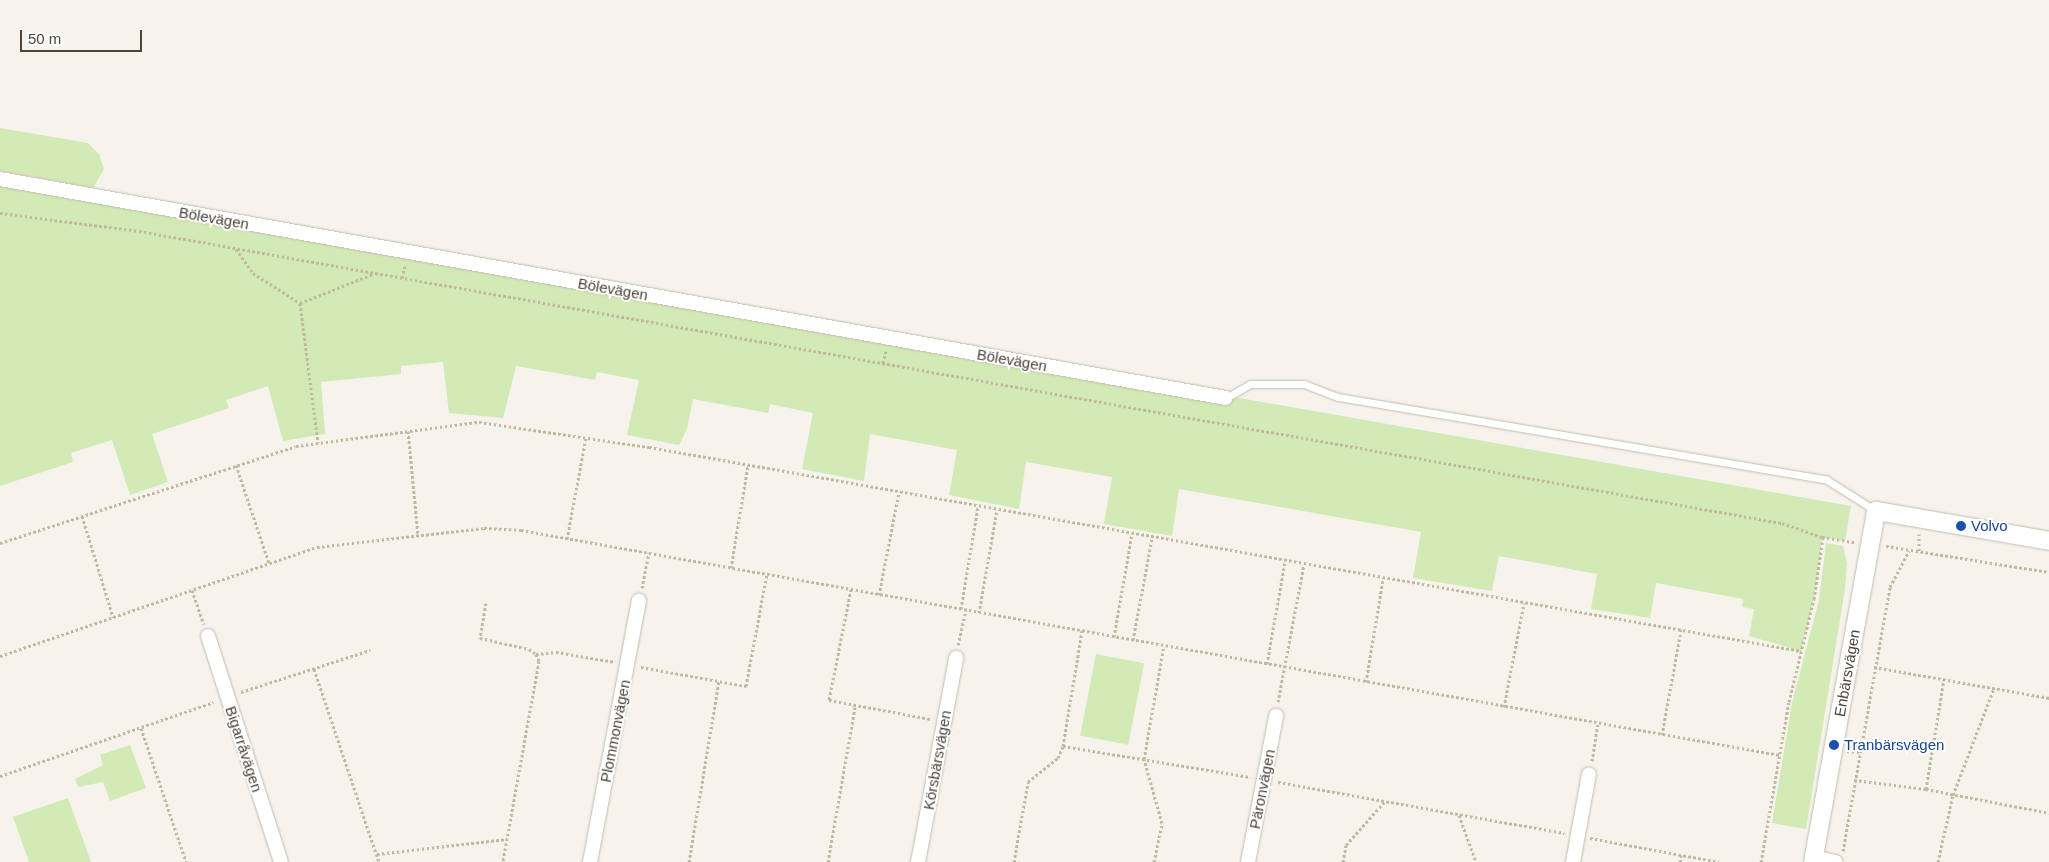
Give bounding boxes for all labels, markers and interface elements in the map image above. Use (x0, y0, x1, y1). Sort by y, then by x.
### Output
scale bar (22, 20, 145, 52)
text: 50 m (28, 30, 61, 47)
street label: Bölevägen (178, 203, 250, 233)
street label: Bölevägen (577, 274, 649, 304)
street label: Bölevägen (976, 345, 1048, 375)
place label: Volvo (1971, 517, 2008, 535)
marker: Volvo (1955, 520, 1967, 532)
street label: Enbärsvägen (1830, 628, 1864, 718)
street label: Plommonvägen (596, 678, 634, 784)
street label: Bigarråvägen (222, 704, 266, 794)
street label: Körsbärsvägen (919, 709, 955, 811)
place label: Tranbärsvägen (1844, 736, 1944, 754)
marker: Tranbärsvägen (1828, 739, 1840, 751)
street label: Päronvägen (1245, 748, 1279, 830)

